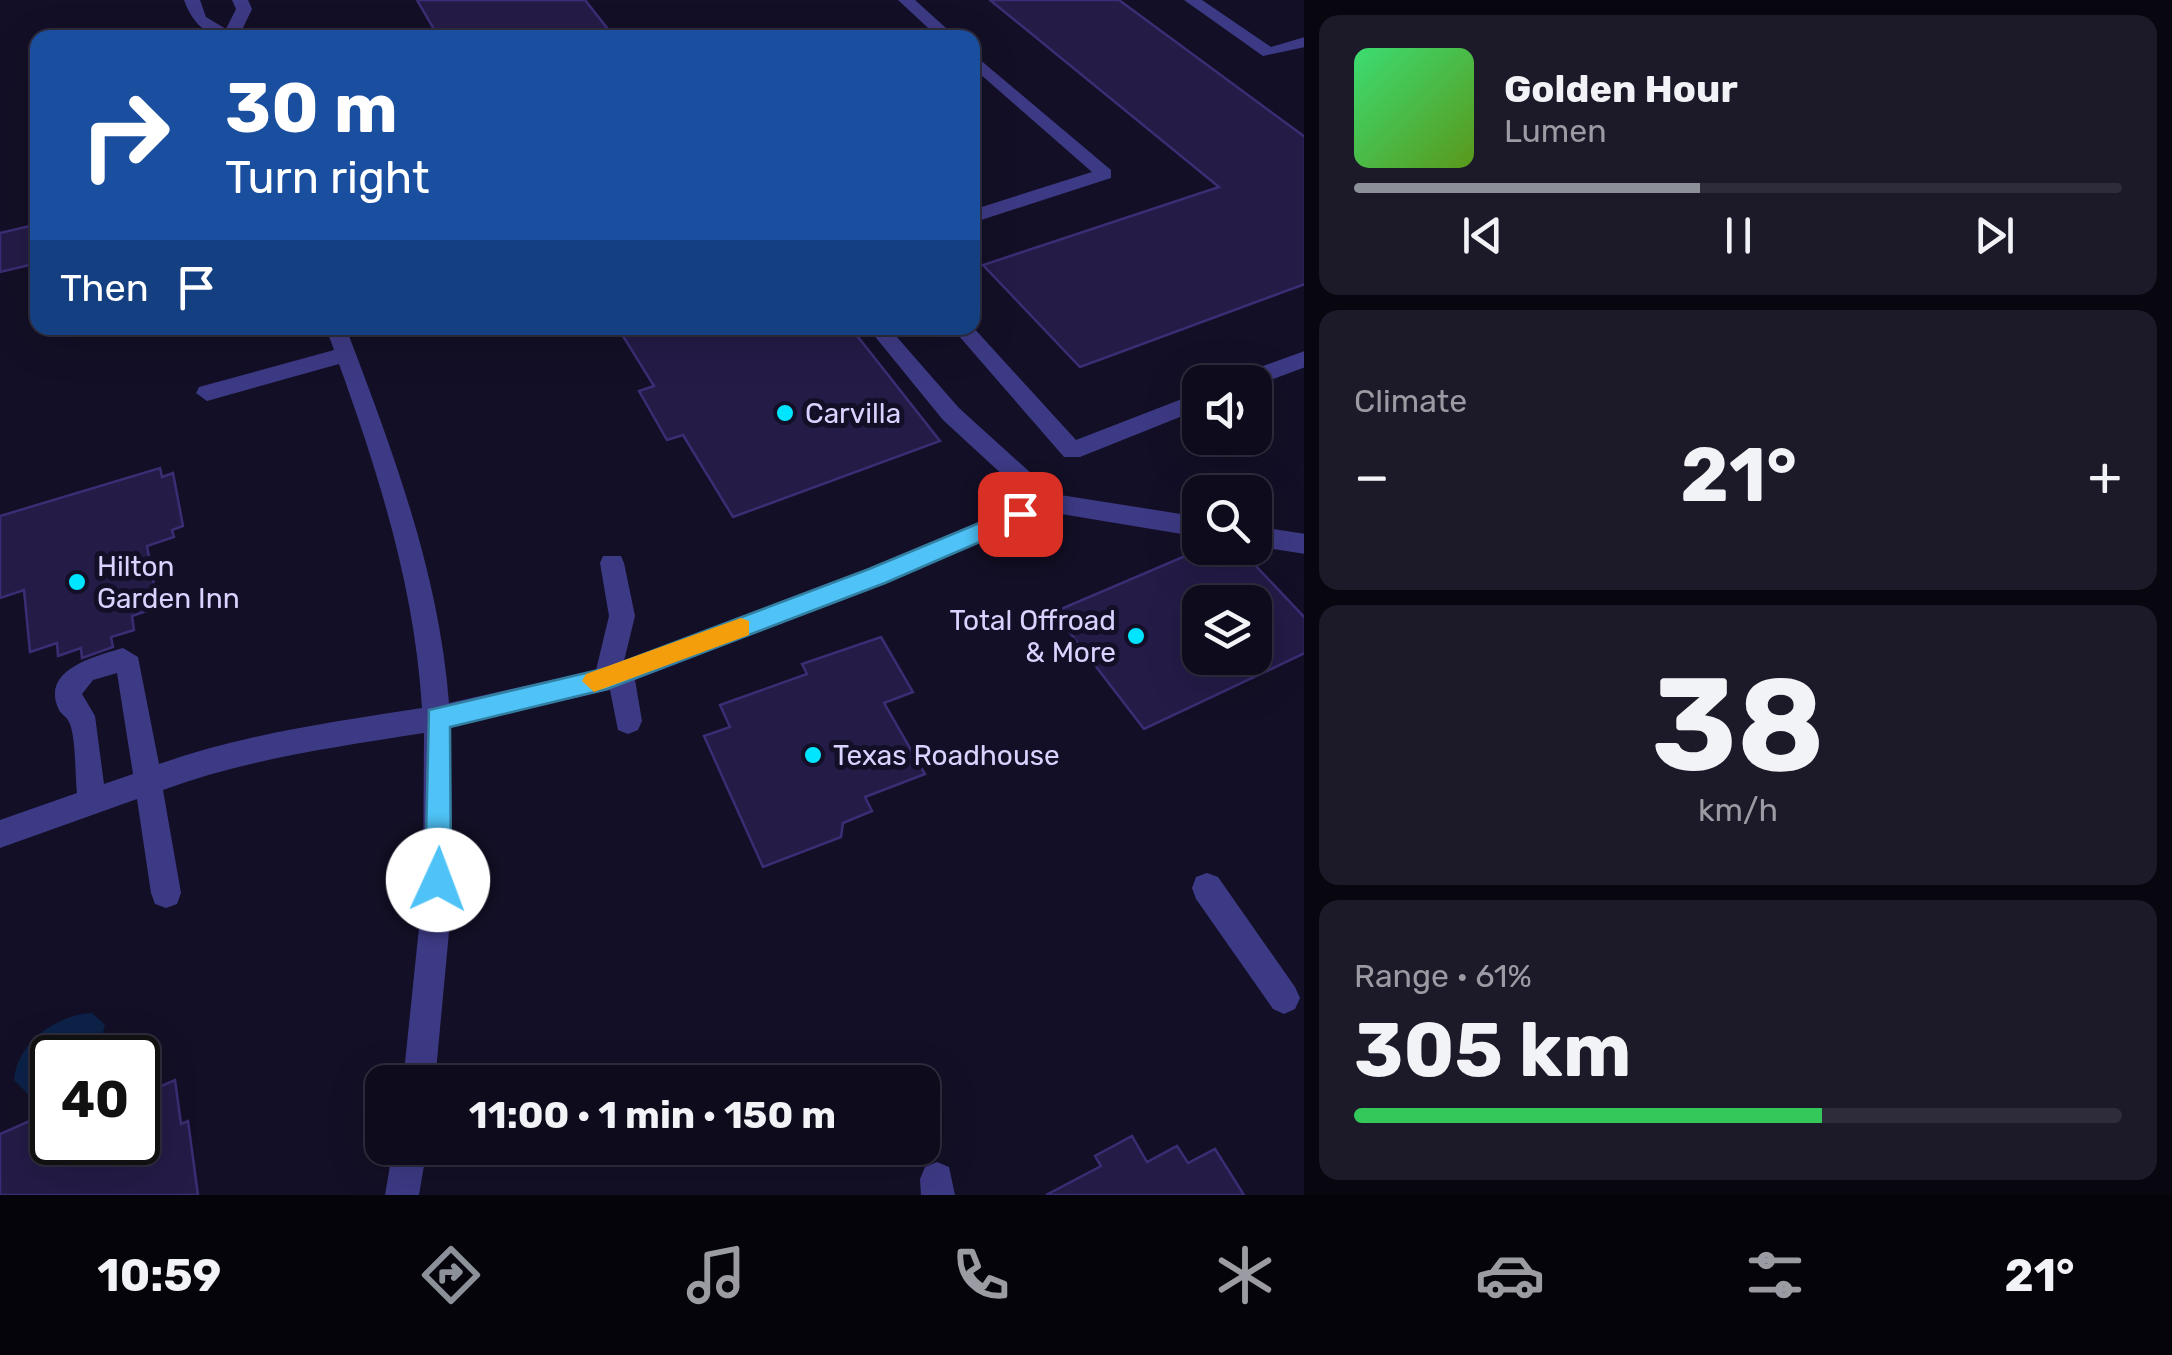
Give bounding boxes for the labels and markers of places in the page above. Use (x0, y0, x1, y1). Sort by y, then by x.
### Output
place label: Carvilla (805, 397, 901, 430)
marker: Carvilla (774, 402, 796, 424)
pin (978, 472, 1063, 557)
place label: Hilton Garden Inn (97, 550, 240, 615)
marker: Hilton Garden Inn (66, 571, 88, 593)
place label: Total Offroad & More (950, 604, 1116, 669)
marker: Total Offroad & More (1125, 625, 1147, 647)
place label: Texas Roadhouse (833, 739, 1060, 772)
marker: Texas Roadhouse (802, 744, 824, 766)

